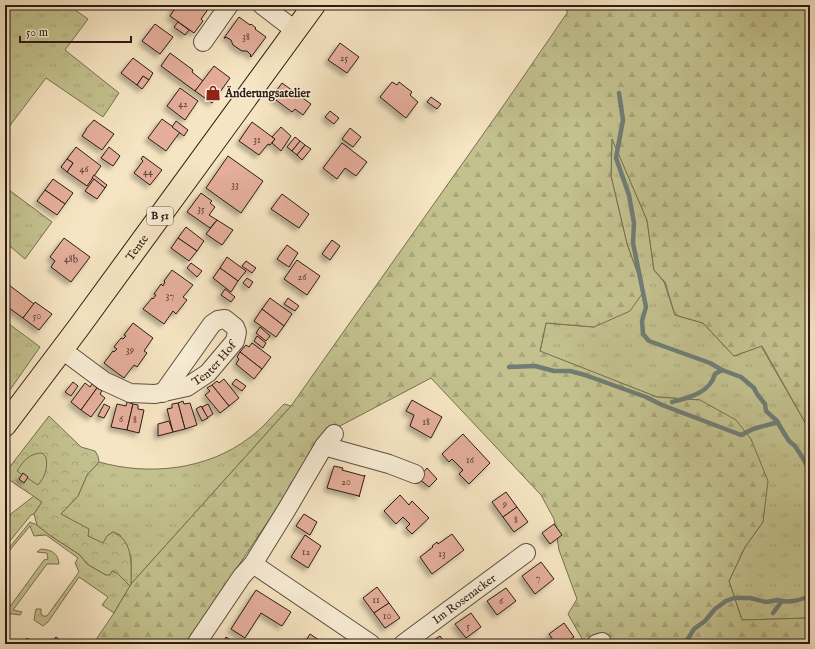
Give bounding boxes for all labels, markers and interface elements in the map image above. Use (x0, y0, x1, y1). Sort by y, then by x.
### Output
scale bar (20, 18, 131, 44)
text: 50 m (26, 25, 48, 40)
house number: 38 (242, 31, 250, 44)
house number: 25 (340, 52, 349, 65)
shop icon: Änderungsatelier (204, 84, 222, 102)
place label: Änderungsatelier (224, 85, 311, 102)
house number: 42 (178, 98, 188, 111)
house number: 31 (253, 134, 261, 147)
house number: 46 (79, 163, 89, 176)
house number: 44 (143, 166, 153, 179)
house number: 33 (231, 179, 239, 192)
house number: 35 (197, 203, 205, 216)
road number: B 51 (147, 207, 173, 225)
street label: Tente (122, 231, 152, 264)
house number: 48b (64, 253, 78, 266)
house number: 26 (298, 271, 307, 284)
house number: 37 (166, 290, 175, 303)
house number: 50 (33, 310, 41, 323)
street label: Tenter Hof (189, 336, 241, 389)
house number: 39 (126, 344, 134, 357)
house number: 6 (119, 413, 124, 426)
house number: 8 (133, 414, 137, 427)
house number: 18 (422, 416, 430, 429)
house number: 16 (466, 454, 475, 467)
house number: 20 (341, 476, 351, 489)
house number: 9 (502, 498, 507, 511)
house number: 8 (514, 514, 518, 527)
house number: 12 (302, 546, 311, 559)
house number: 13 (438, 548, 446, 561)
street label: Im Rosenacker (429, 570, 499, 627)
house number: 7 (536, 572, 541, 585)
house number: 11 (372, 594, 380, 607)
house number: 6 (499, 595, 504, 608)
house number: 10 (383, 610, 391, 623)
house number: 5 (466, 620, 470, 633)

